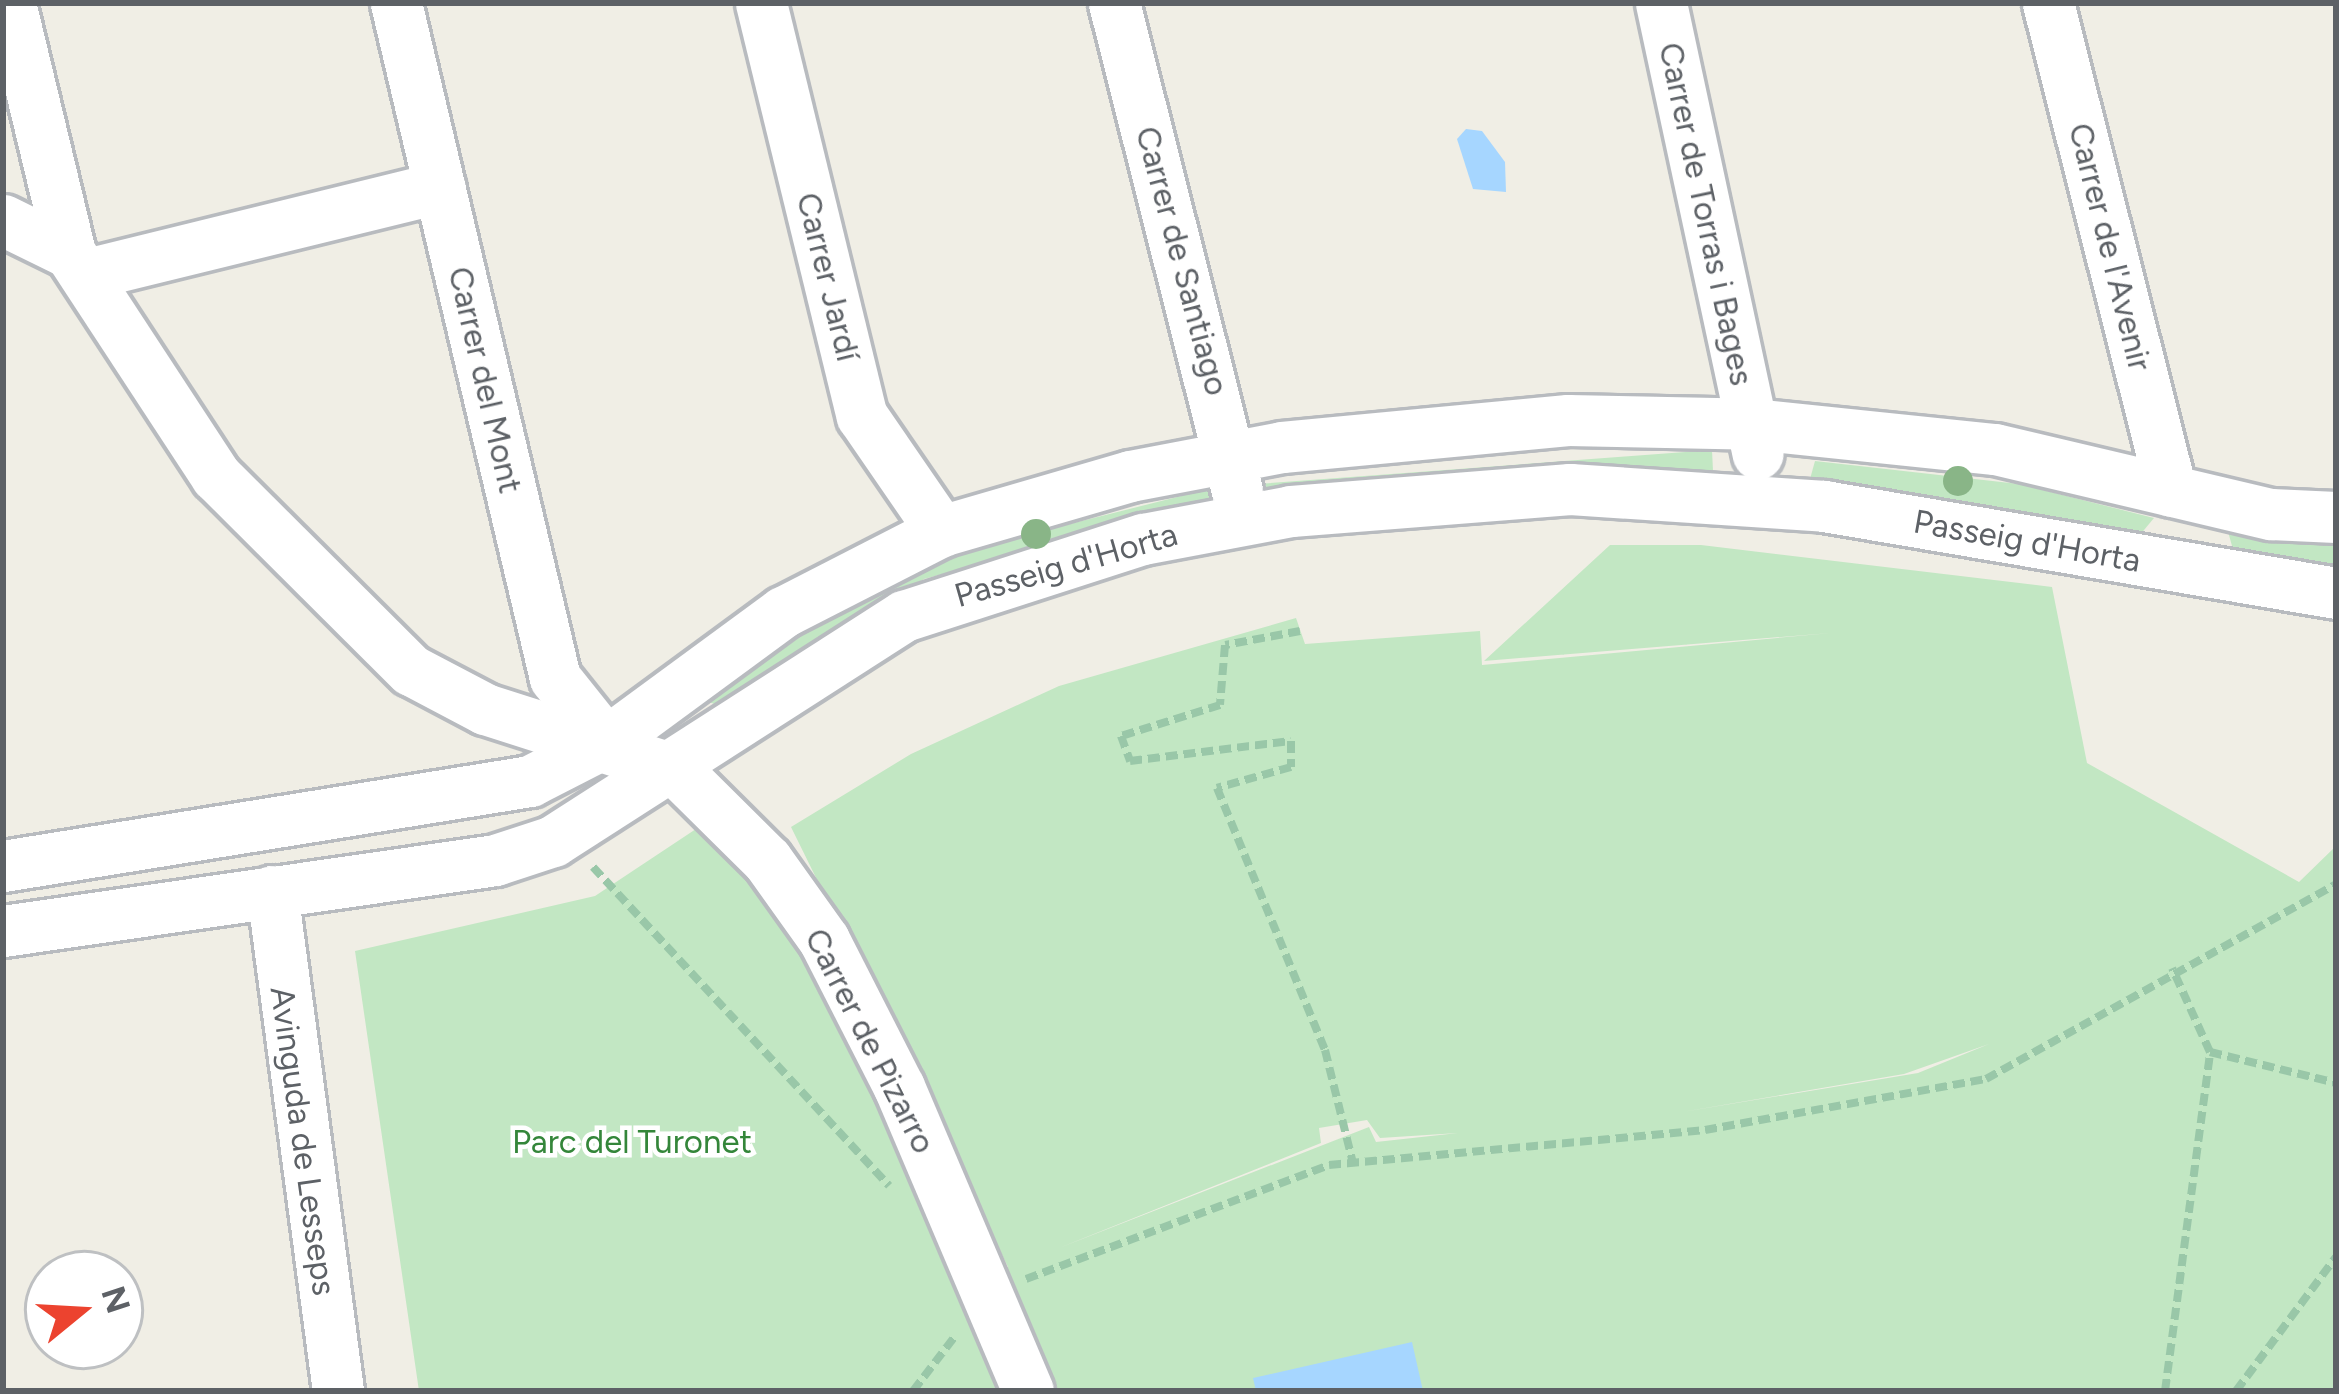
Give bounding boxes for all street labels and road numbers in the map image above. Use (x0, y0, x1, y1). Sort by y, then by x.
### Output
street label: Carrer de Torras i Bages (1650, 39, 1762, 389)
street label: Carrer de l'Avenir (2060, 119, 2160, 375)
street label: Carrer de Santiago (1127, 122, 1237, 400)
street label: Carrer Jardí (788, 189, 868, 365)
street label: Carrer del Mont (440, 263, 530, 497)
street label: Passeig d'Horta (1910, 502, 2144, 580)
street label: Passeig d'Horta (950, 514, 1182, 616)
street label: Carrer de Pizarro (796, 922, 944, 1160)
street label: Avinguda de Lesseps (262, 984, 344, 1298)

